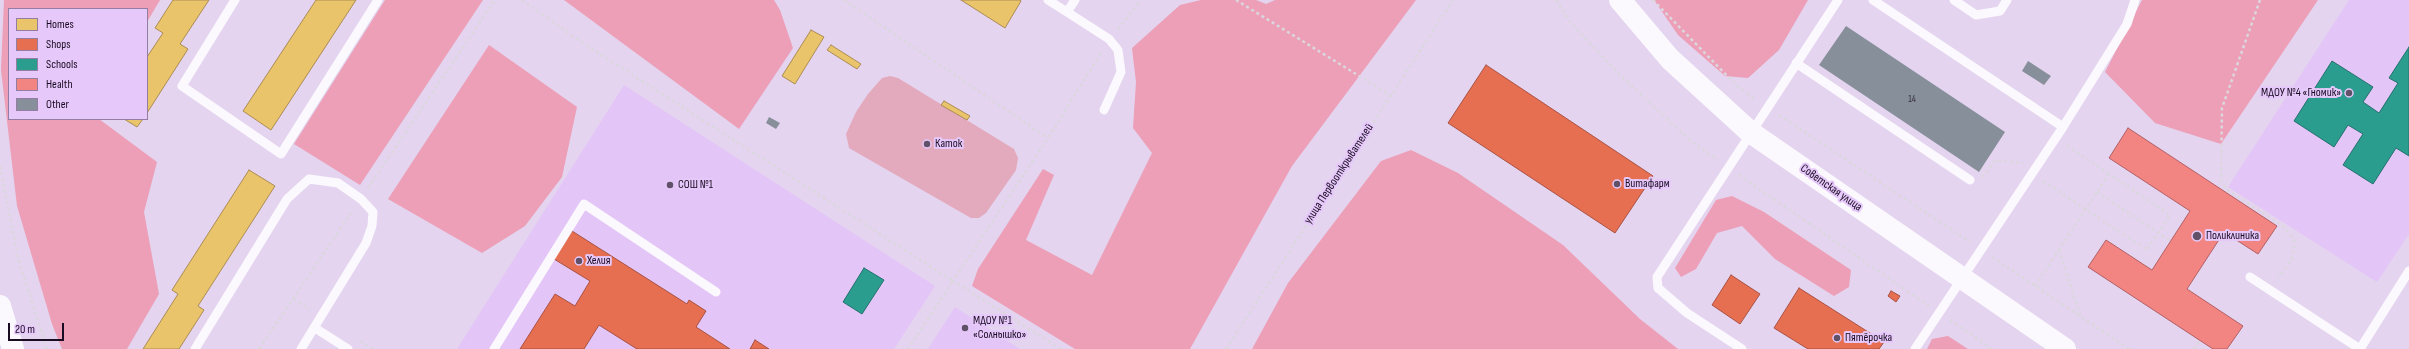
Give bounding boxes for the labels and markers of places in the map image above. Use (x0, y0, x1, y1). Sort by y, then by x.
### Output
place label: МДОУ №4 «Гномик» (2261, 86, 2341, 100)
marker: МДОУ №4 «Гномик» (2344, 88, 2354, 98)
place label: Каток (935, 137, 962, 151)
marker: Каток (922, 139, 932, 149)
place label: Витафарм (1625, 177, 1670, 191)
place label: СОШ №1 (678, 178, 713, 192)
marker: Витафарм (1612, 179, 1622, 189)
marker: СОШ №1 (665, 180, 675, 190)
place label: Поликлиника (2206, 229, 2259, 243)
marker: Поликлиника (2191, 230, 2203, 242)
place label: Хелия (587, 254, 610, 268)
marker: Хелия (574, 256, 584, 266)
place label: МДОУ №1 «Солнышко» (973, 314, 1026, 342)
marker: МДОУ №1 «Солнышко» (960, 323, 970, 333)
place label: Пятёрочка (1845, 331, 1892, 345)
marker: Пятёрочка (1832, 333, 1842, 343)

